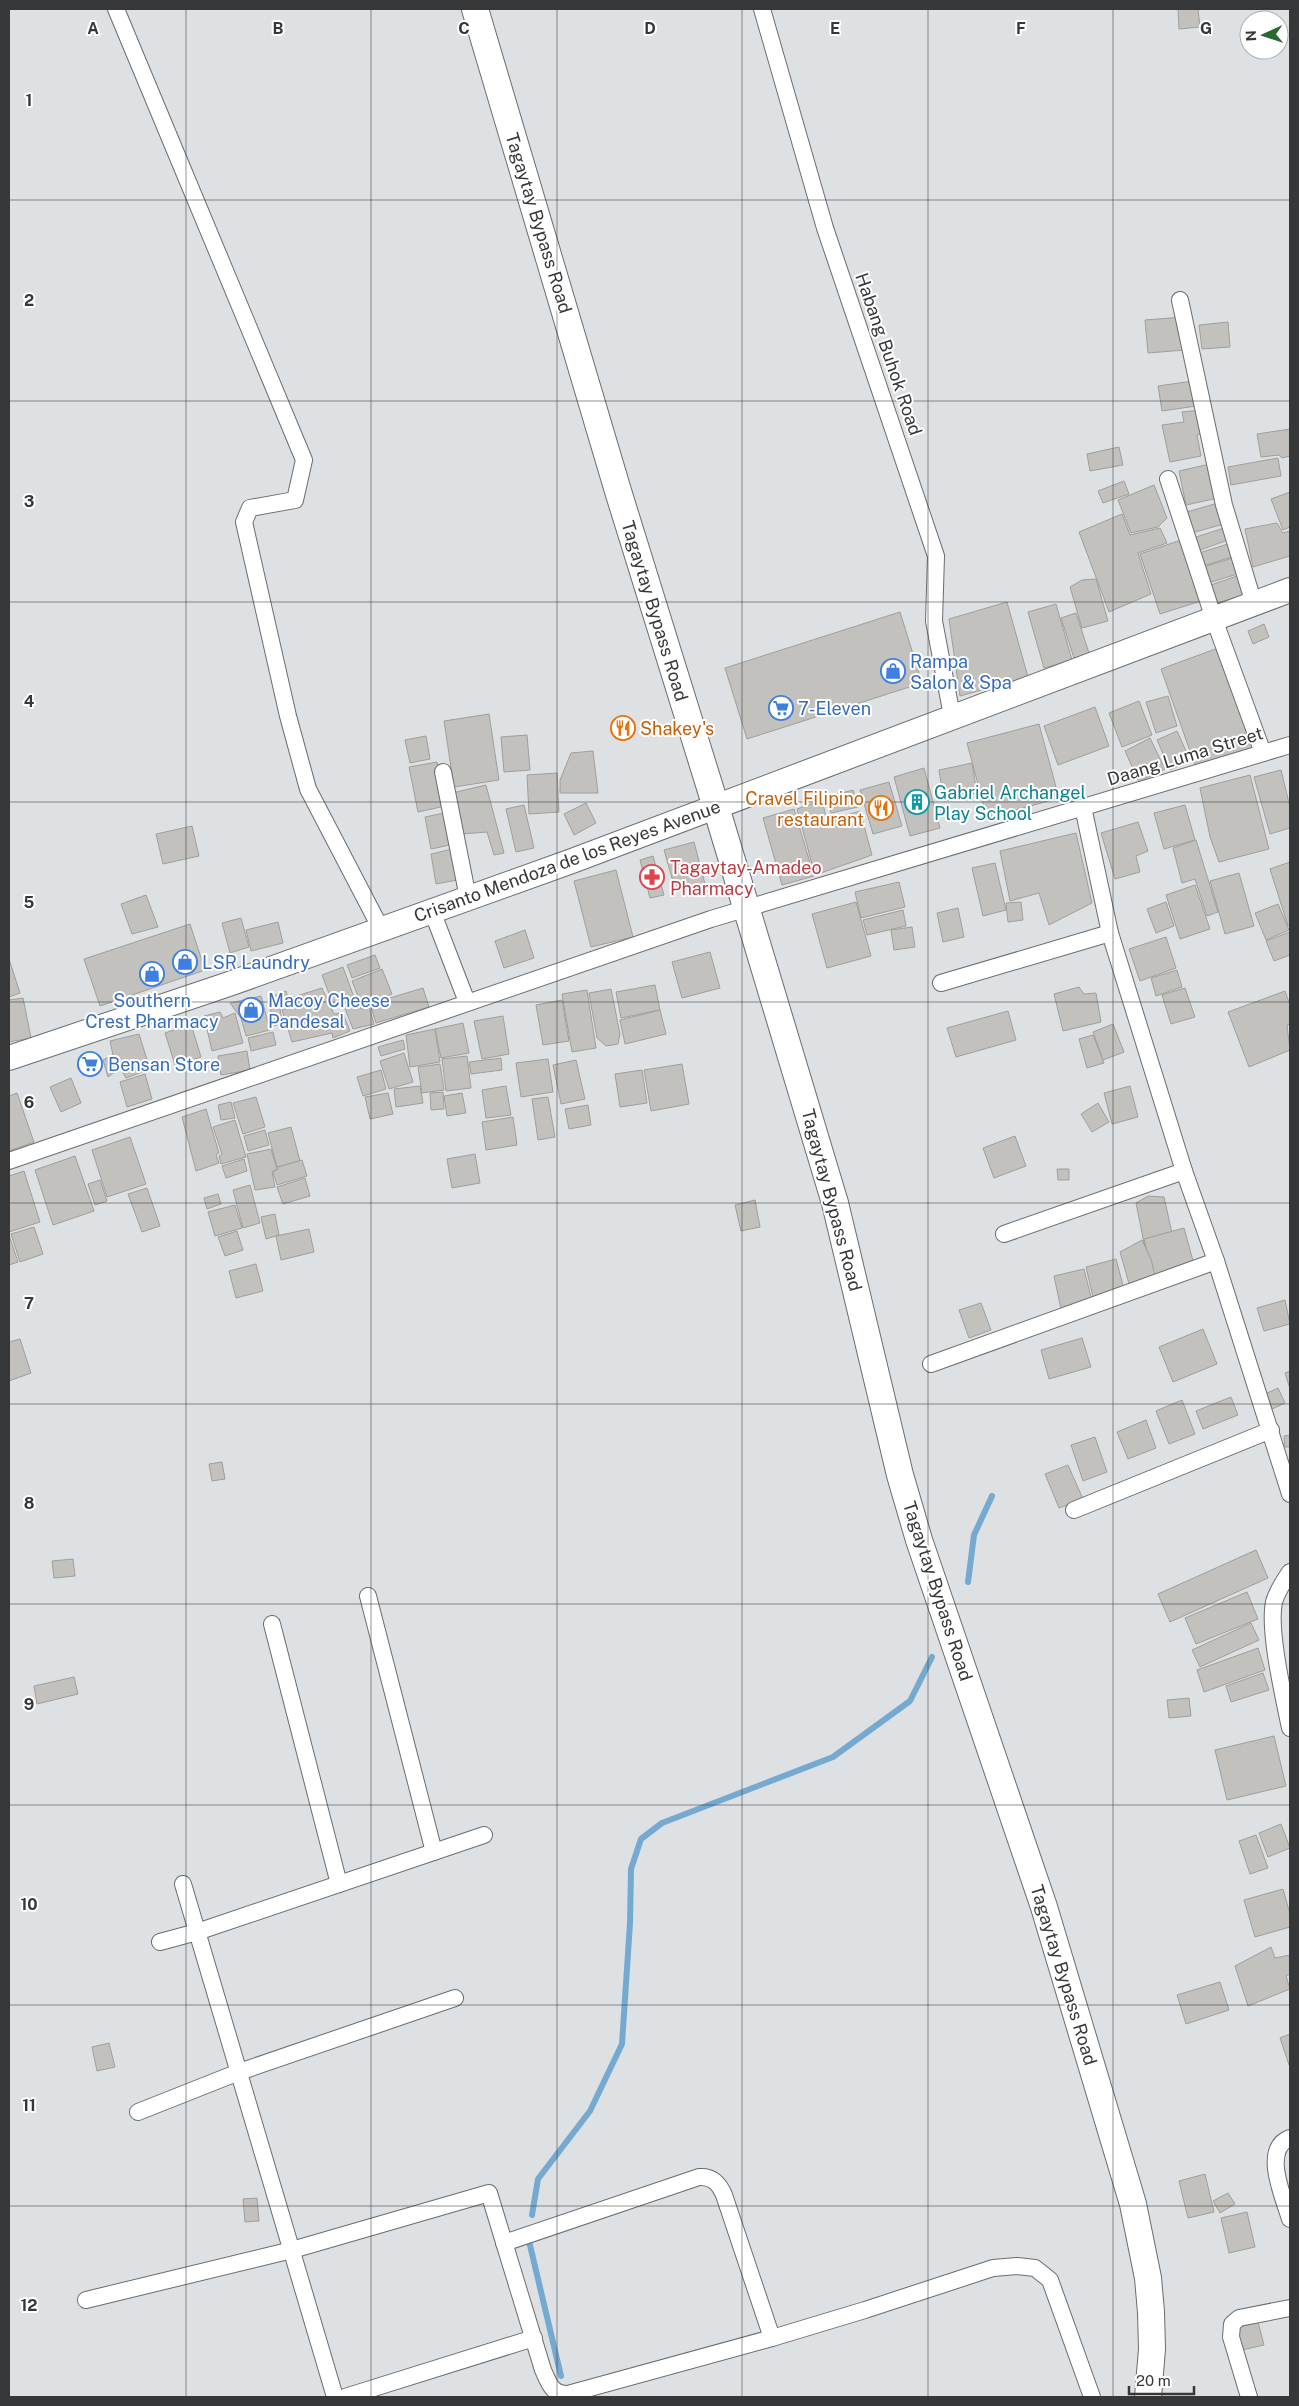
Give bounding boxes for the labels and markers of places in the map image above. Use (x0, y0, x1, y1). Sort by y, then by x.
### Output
place label: Rampa Salon & Spa (910, 651, 1012, 693)
shop icon: Rampa Salon & Spa (880, 658, 906, 684)
supermarket icon: 7-Eleven (768, 695, 794, 721)
place label: 7-Eleven (798, 698, 871, 719)
restaurant icon: Shakey's (610, 715, 636, 741)
place label: Shakey's (640, 718, 714, 739)
place label: Gabriel Archangel Play School (934, 782, 1086, 824)
place label: Cravel Filipino restaurant (745, 788, 864, 830)
building icon: Gabriel Archangel Play School (904, 789, 930, 815)
restaurant icon: Cravel Filipino restaurant (868, 795, 894, 821)
place label: Tagaytay-Amadeo Pharmacy (670, 857, 822, 899)
pharmacy icon: Tagaytay-Amadeo Pharmacy (639, 864, 665, 890)
shop icon: LSR Laundry (172, 949, 198, 975)
place label: LSR Laundry (202, 952, 310, 973)
shop icon: Southern Crest Pharmacy (139, 961, 165, 987)
place label: Southern Crest Pharmacy (85, 990, 219, 1032)
place label: Macoy Cheese Pandesal (268, 990, 390, 1032)
shop icon: Macoy Cheese Pandesal (238, 997, 264, 1023)
supermarket icon: Bensan Store (77, 1051, 103, 1077)
place label: Bensan Store (108, 1054, 220, 1075)

